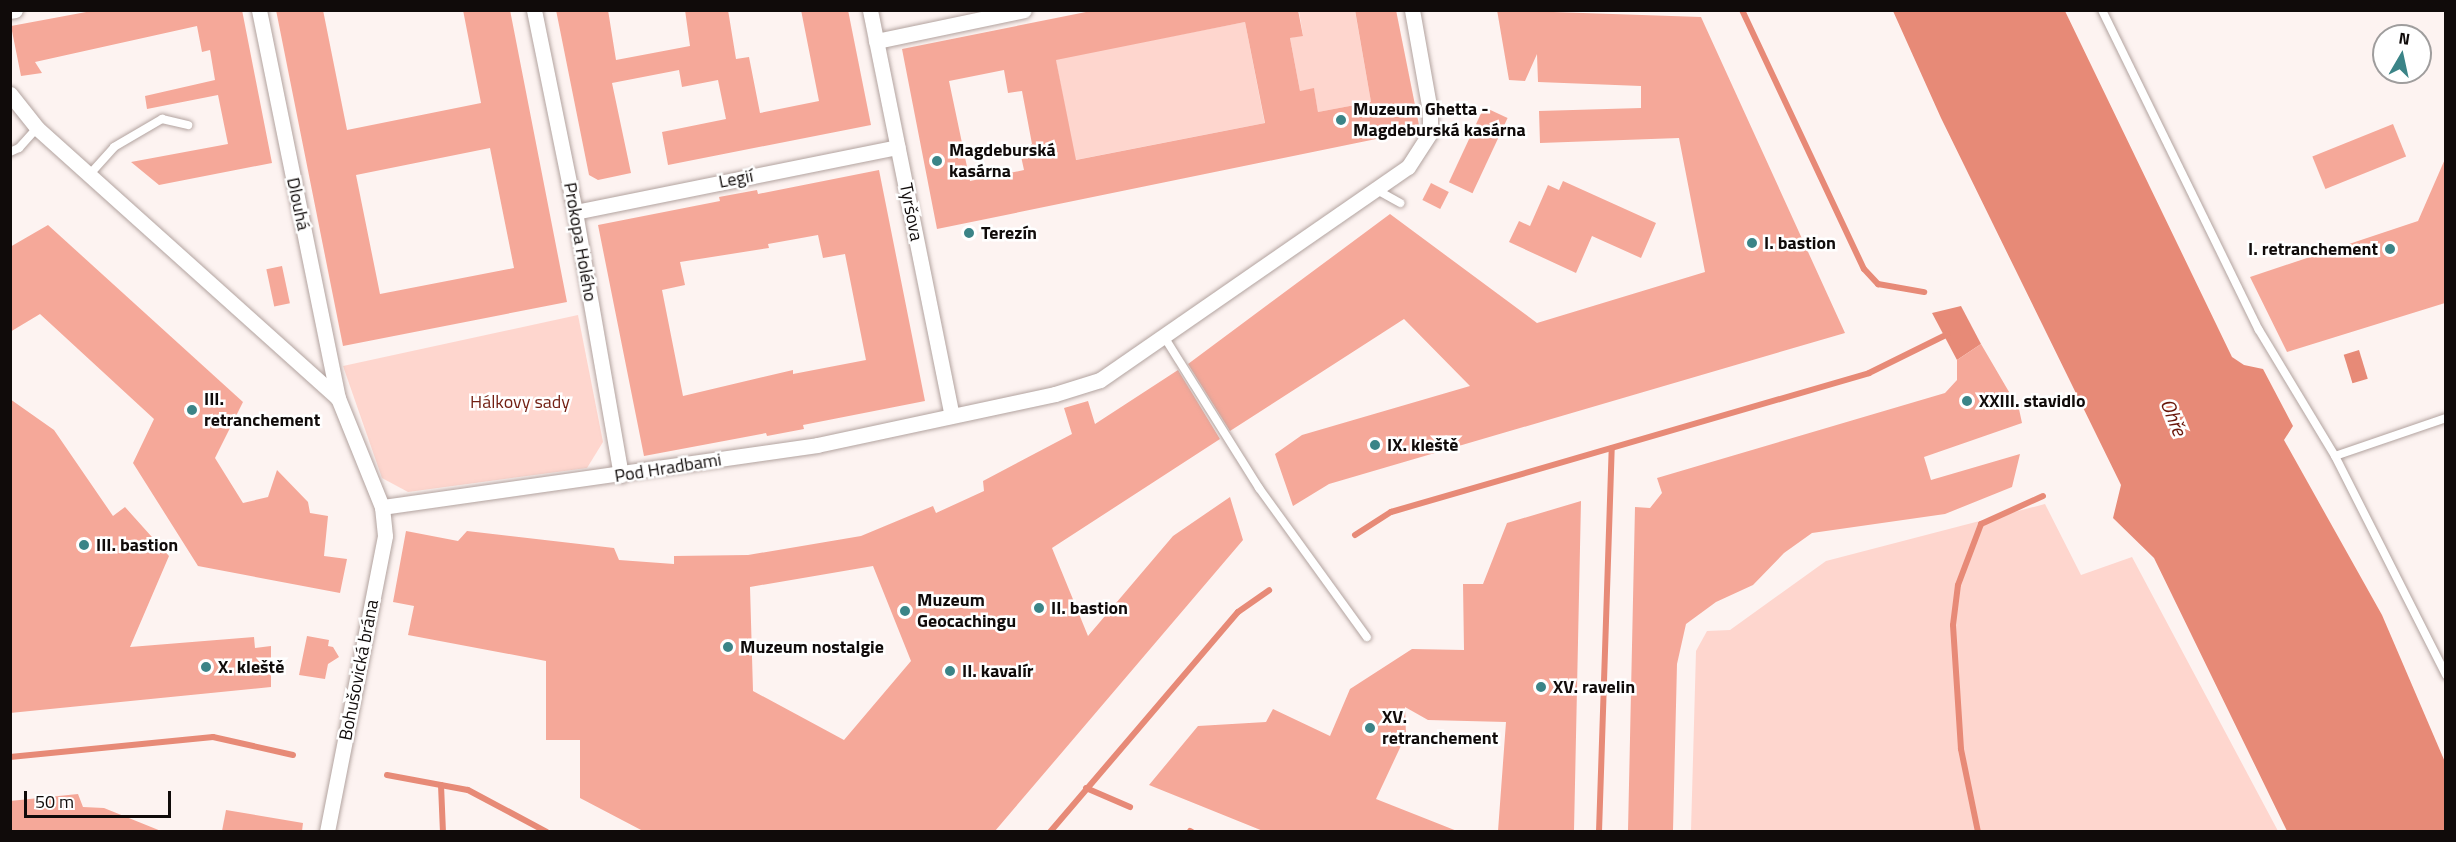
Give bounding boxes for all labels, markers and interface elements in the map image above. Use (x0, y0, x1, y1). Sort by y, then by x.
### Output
north arrow (2372, 24, 2432, 84)
text: N (2397, 25, 2412, 51)
place label: Muzeum Ghetta - Magdeburská kasárna (1353, 99, 1526, 142)
marker: Muzeum Ghetta - Magdeburská kasárna (1334, 113, 1348, 127)
place label: Magdeburská kasárna (949, 140, 1056, 182)
marker: Magdeburská kasárna (930, 154, 944, 168)
street label: Legií (717, 165, 755, 193)
street label: Dlouhá (282, 176, 314, 232)
street label: Prokopa Holého (559, 181, 601, 303)
street label: Tyršova (895, 181, 927, 243)
place label: Terezín (981, 222, 1037, 244)
marker: Terezín (962, 226, 976, 240)
place label: I. bastion (1764, 232, 1836, 254)
marker: I. bastion (1745, 236, 1759, 250)
place label: I. retranchement (2248, 238, 2378, 260)
marker: I. retranchement (2383, 242, 2397, 256)
place label: III. retranchement (204, 389, 320, 432)
place label: XXIII. stavidlo (1979, 390, 2086, 412)
park label: Hálkovy sady (470, 391, 570, 413)
marker: XXIII. stavidlo (1960, 394, 1974, 408)
water label: Ohře (2156, 395, 2192, 439)
marker: III. retranchement (185, 403, 199, 417)
place label: IX. kleště (1387, 434, 1458, 456)
marker: IX. kleště (1368, 438, 1382, 452)
street label: Pod Hradbami (613, 449, 723, 487)
place label: III. bastion (96, 534, 178, 556)
marker: III. bastion (77, 538, 91, 552)
place label: Muzeum Geocachingu (917, 590, 1016, 632)
place label: II. bastion (1051, 597, 1128, 619)
street label: Bohušovická brána (335, 598, 383, 742)
marker: II. bastion (1032, 601, 1046, 615)
marker: Muzeum Geocachingu (898, 604, 912, 618)
place label: Muzeum nostalgie (740, 636, 884, 658)
marker: Muzeum nostalgie (721, 640, 735, 654)
place label: X. kleště (218, 656, 284, 678)
marker: X. kleště (199, 660, 213, 674)
place label: II. kavalír (962, 660, 1033, 682)
marker: II. kavalír (943, 664, 957, 678)
place label: XV. ravelin (1553, 676, 1635, 698)
marker: XV. ravelin (1534, 680, 1548, 694)
place label: XV. retranchement (1382, 707, 1498, 750)
marker: XV. retranchement (1363, 721, 1377, 735)
scale bar (27, 779, 174, 817)
text: 50 m (35, 788, 74, 815)

